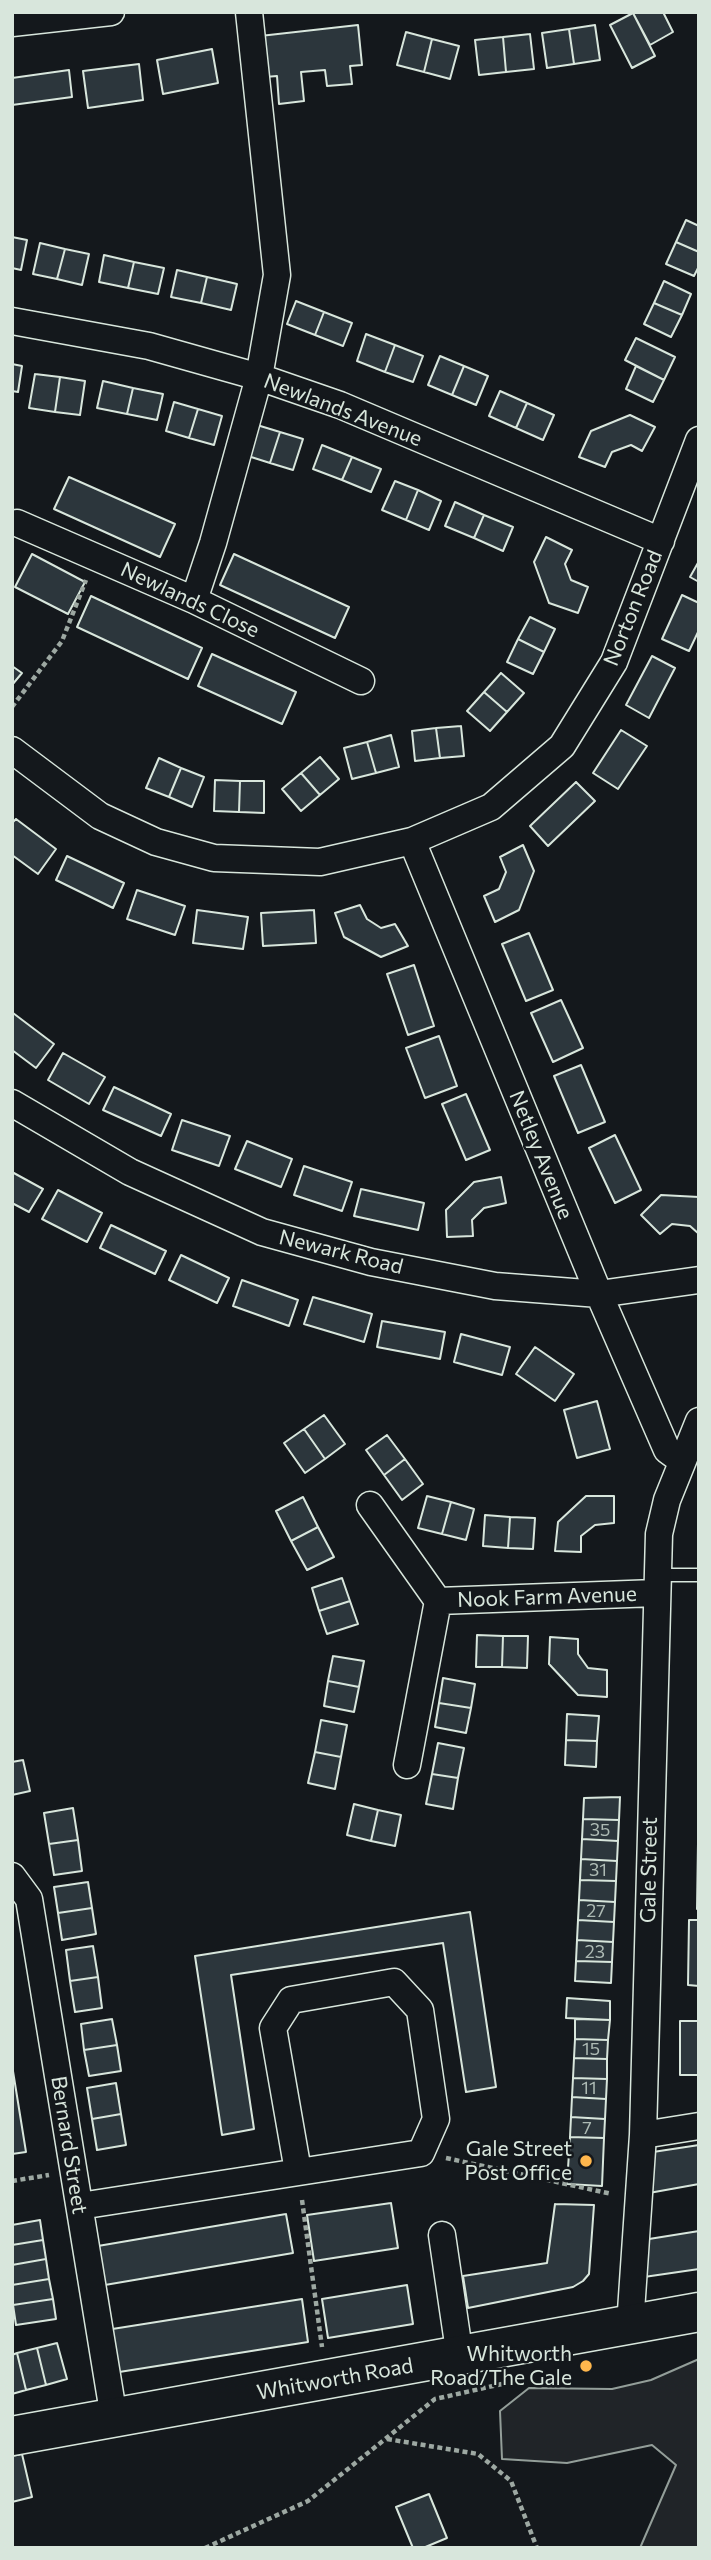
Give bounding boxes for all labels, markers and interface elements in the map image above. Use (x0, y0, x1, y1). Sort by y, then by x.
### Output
street label: Newlands Avenue (260, 368, 426, 452)
street label: Norton Road (598, 546, 668, 670)
street label: Newlands Close (117, 557, 263, 643)
street label: Netley Avenue (504, 1087, 578, 1223)
street label: Newark Road (276, 1224, 406, 1280)
street label: Nook Farm Avenue (457, 1581, 637, 1613)
street label: Gale Street (635, 1817, 663, 1923)
house number: 35 (590, 1819, 610, 1841)
house number: 31 (589, 1859, 607, 1881)
house number: 27 (586, 1900, 606, 1922)
house number: 23 (585, 1941, 605, 1963)
house number: 15 (582, 2038, 600, 2060)
street label: Bernard Street (46, 2074, 92, 2216)
house number: 11 (581, 2077, 597, 2099)
house number: 7 (582, 2117, 592, 2139)
place label: Gale Street Post Office (465, 2136, 572, 2186)
marker: Gale Street Post Office (578, 2153, 594, 2169)
place label: Whitworth Road/The Gale (430, 2341, 572, 2391)
street label: Whitworth Road (255, 2353, 415, 2405)
marker: Whitworth Road/The Gale (578, 2358, 594, 2374)

